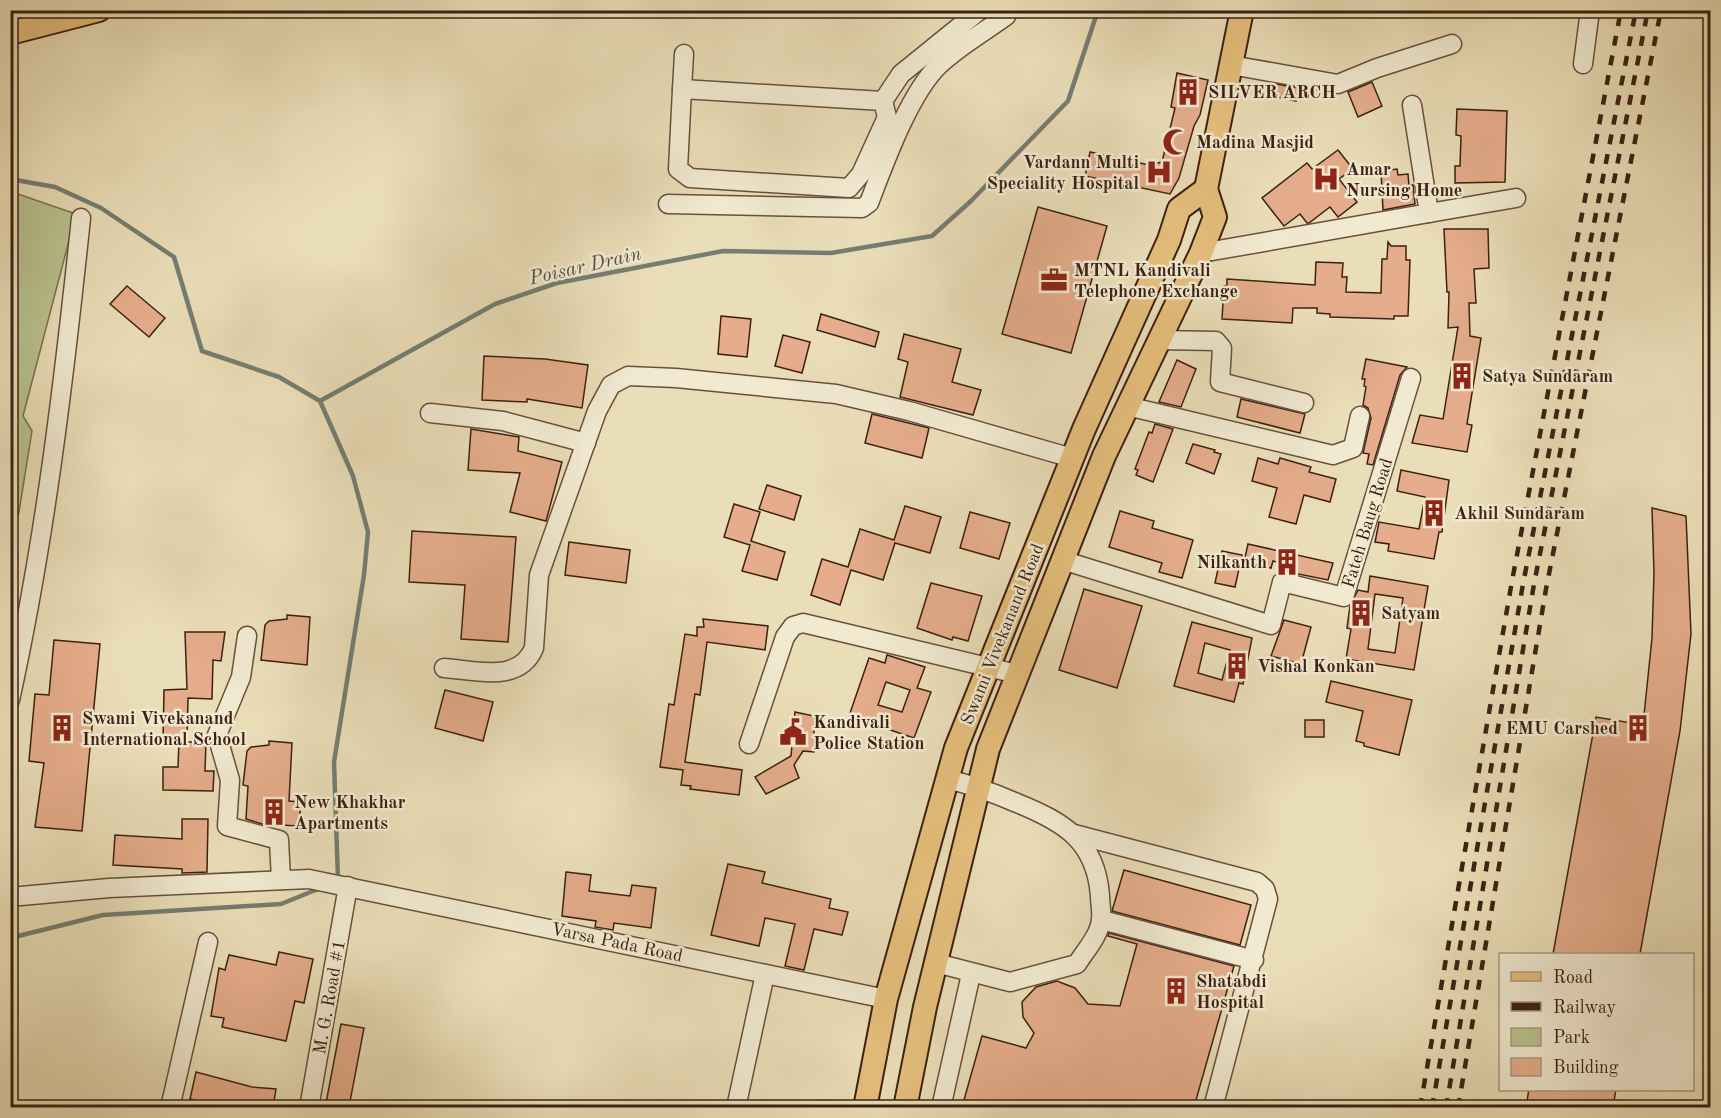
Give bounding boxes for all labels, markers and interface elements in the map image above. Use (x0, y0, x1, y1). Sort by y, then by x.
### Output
building icon: SILVER ARCH (1173, 77, 1203, 107)
place label: SILVER ARCH (1208, 84, 1336, 102)
mosque icon: Madina Masjid (1161, 127, 1191, 157)
place label: Madina Masjid (1196, 134, 1314, 152)
place label: Vardann Multi Speciality Hospital (987, 154, 1139, 193)
hospital icon: Vardann Multi Speciality Hospital (1144, 157, 1174, 187)
place label: Amar Nursing Home (1346, 161, 1462, 200)
hospital icon: Amar Nursing Home (1311, 164, 1341, 194)
water label: Poisar Drain (526, 244, 644, 290)
place label: MTNL Kandivali Telephone Exchange (1074, 262, 1238, 301)
office icon: MTNL Kandivali Telephone Exchange (1039, 265, 1069, 295)
building icon: Satya Sundaram (1447, 361, 1477, 391)
place label: Satya Sundaram (1482, 368, 1613, 386)
street label: Fateh Baug Road (1340, 456, 1396, 591)
building icon: Akhil Sundaram (1419, 498, 1449, 528)
place label: Akhil Sundaram (1454, 505, 1585, 523)
street label: Swami Vivekanand Road (958, 541, 1048, 728)
building icon: Nilkanth (1272, 547, 1302, 577)
place label: Nilkanth (1197, 554, 1267, 572)
building icon: Satyam (1346, 598, 1376, 628)
place label: Satyam (1381, 605, 1440, 623)
building icon: Vishal Konkan (1222, 651, 1252, 681)
place label: Vishal Konkan (1257, 658, 1375, 676)
place label: Swami Vivekanand International School (82, 710, 246, 749)
building icon: Swami Vivekanand International School (47, 713, 77, 743)
building icon: EMU Carshed (1623, 713, 1653, 743)
place label: Kandivali Police Station (813, 714, 924, 753)
public building icon: Kandivali Police Station (778, 717, 808, 747)
place label: EMU Carshed (1505, 720, 1618, 738)
place label: New Khakhar Apartments (294, 794, 406, 833)
building icon: New Khakhar Apartments (259, 797, 289, 827)
street label: Varsa Pada Road (549, 920, 684, 966)
street label: M. G. Road #1 (311, 938, 349, 1056)
legend (1499, 953, 1694, 1091)
text: Road (1553, 969, 1593, 987)
place label: Shatabdi Hospital (1196, 973, 1267, 1012)
building icon: Shatabdi Hospital (1161, 976, 1191, 1006)
text: Railway (1553, 999, 1616, 1017)
text: Park (1553, 1029, 1590, 1047)
text: Building (1553, 1059, 1619, 1077)

